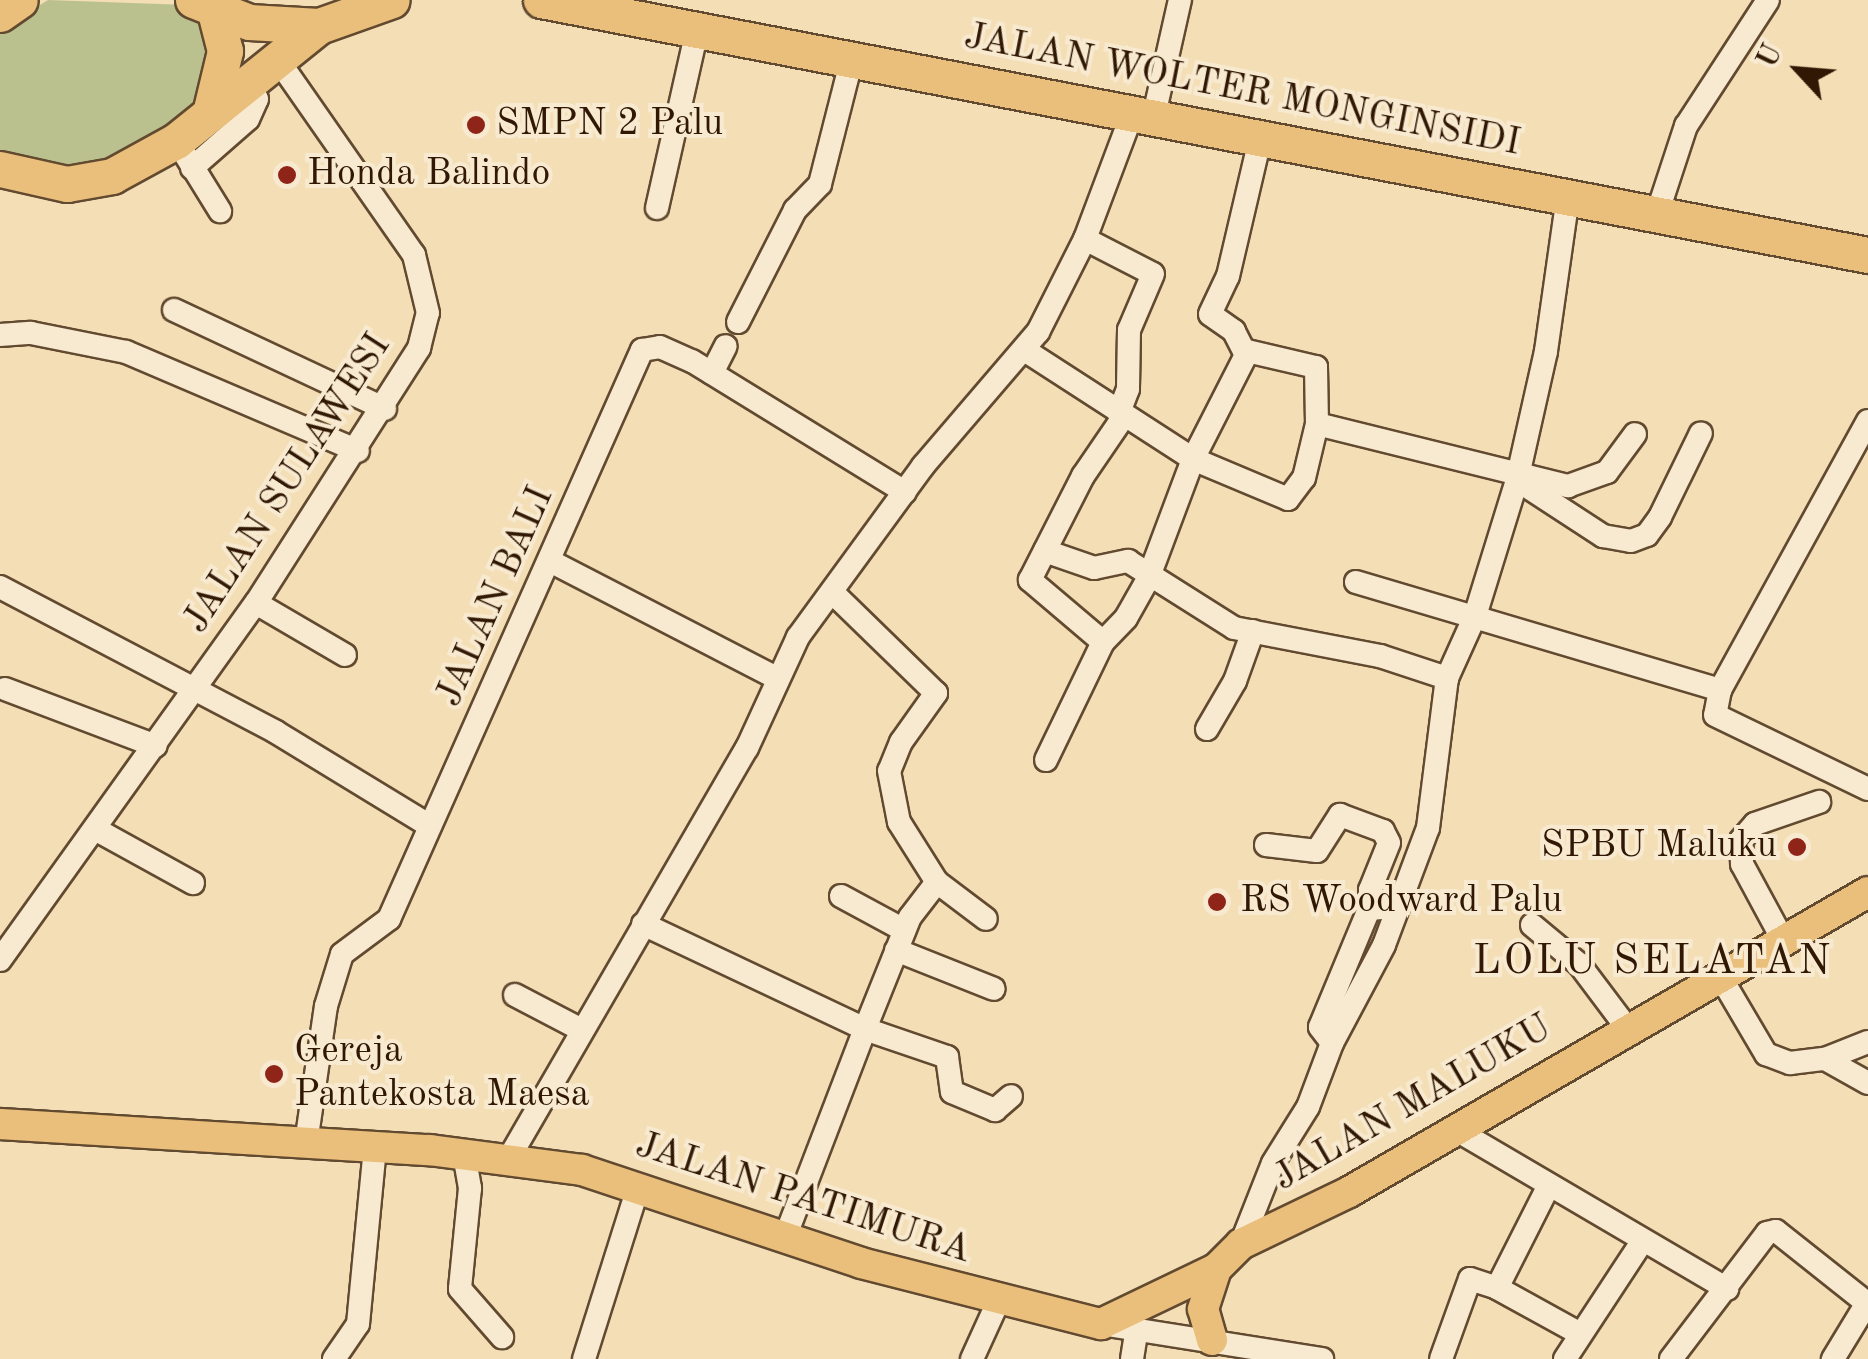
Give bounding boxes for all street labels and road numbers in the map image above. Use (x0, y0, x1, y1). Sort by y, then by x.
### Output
street label: JALAN WOLTER MONGINSIDI (960, 15, 1524, 167)
street label: JALAN SULAWESI (174, 326, 402, 642)
street label: JALAN BALI (427, 480, 565, 714)
street label: JALAN MALUKU (1266, 1006, 1560, 1202)
street label: JALAN PATIMURA (629, 1123, 977, 1275)

